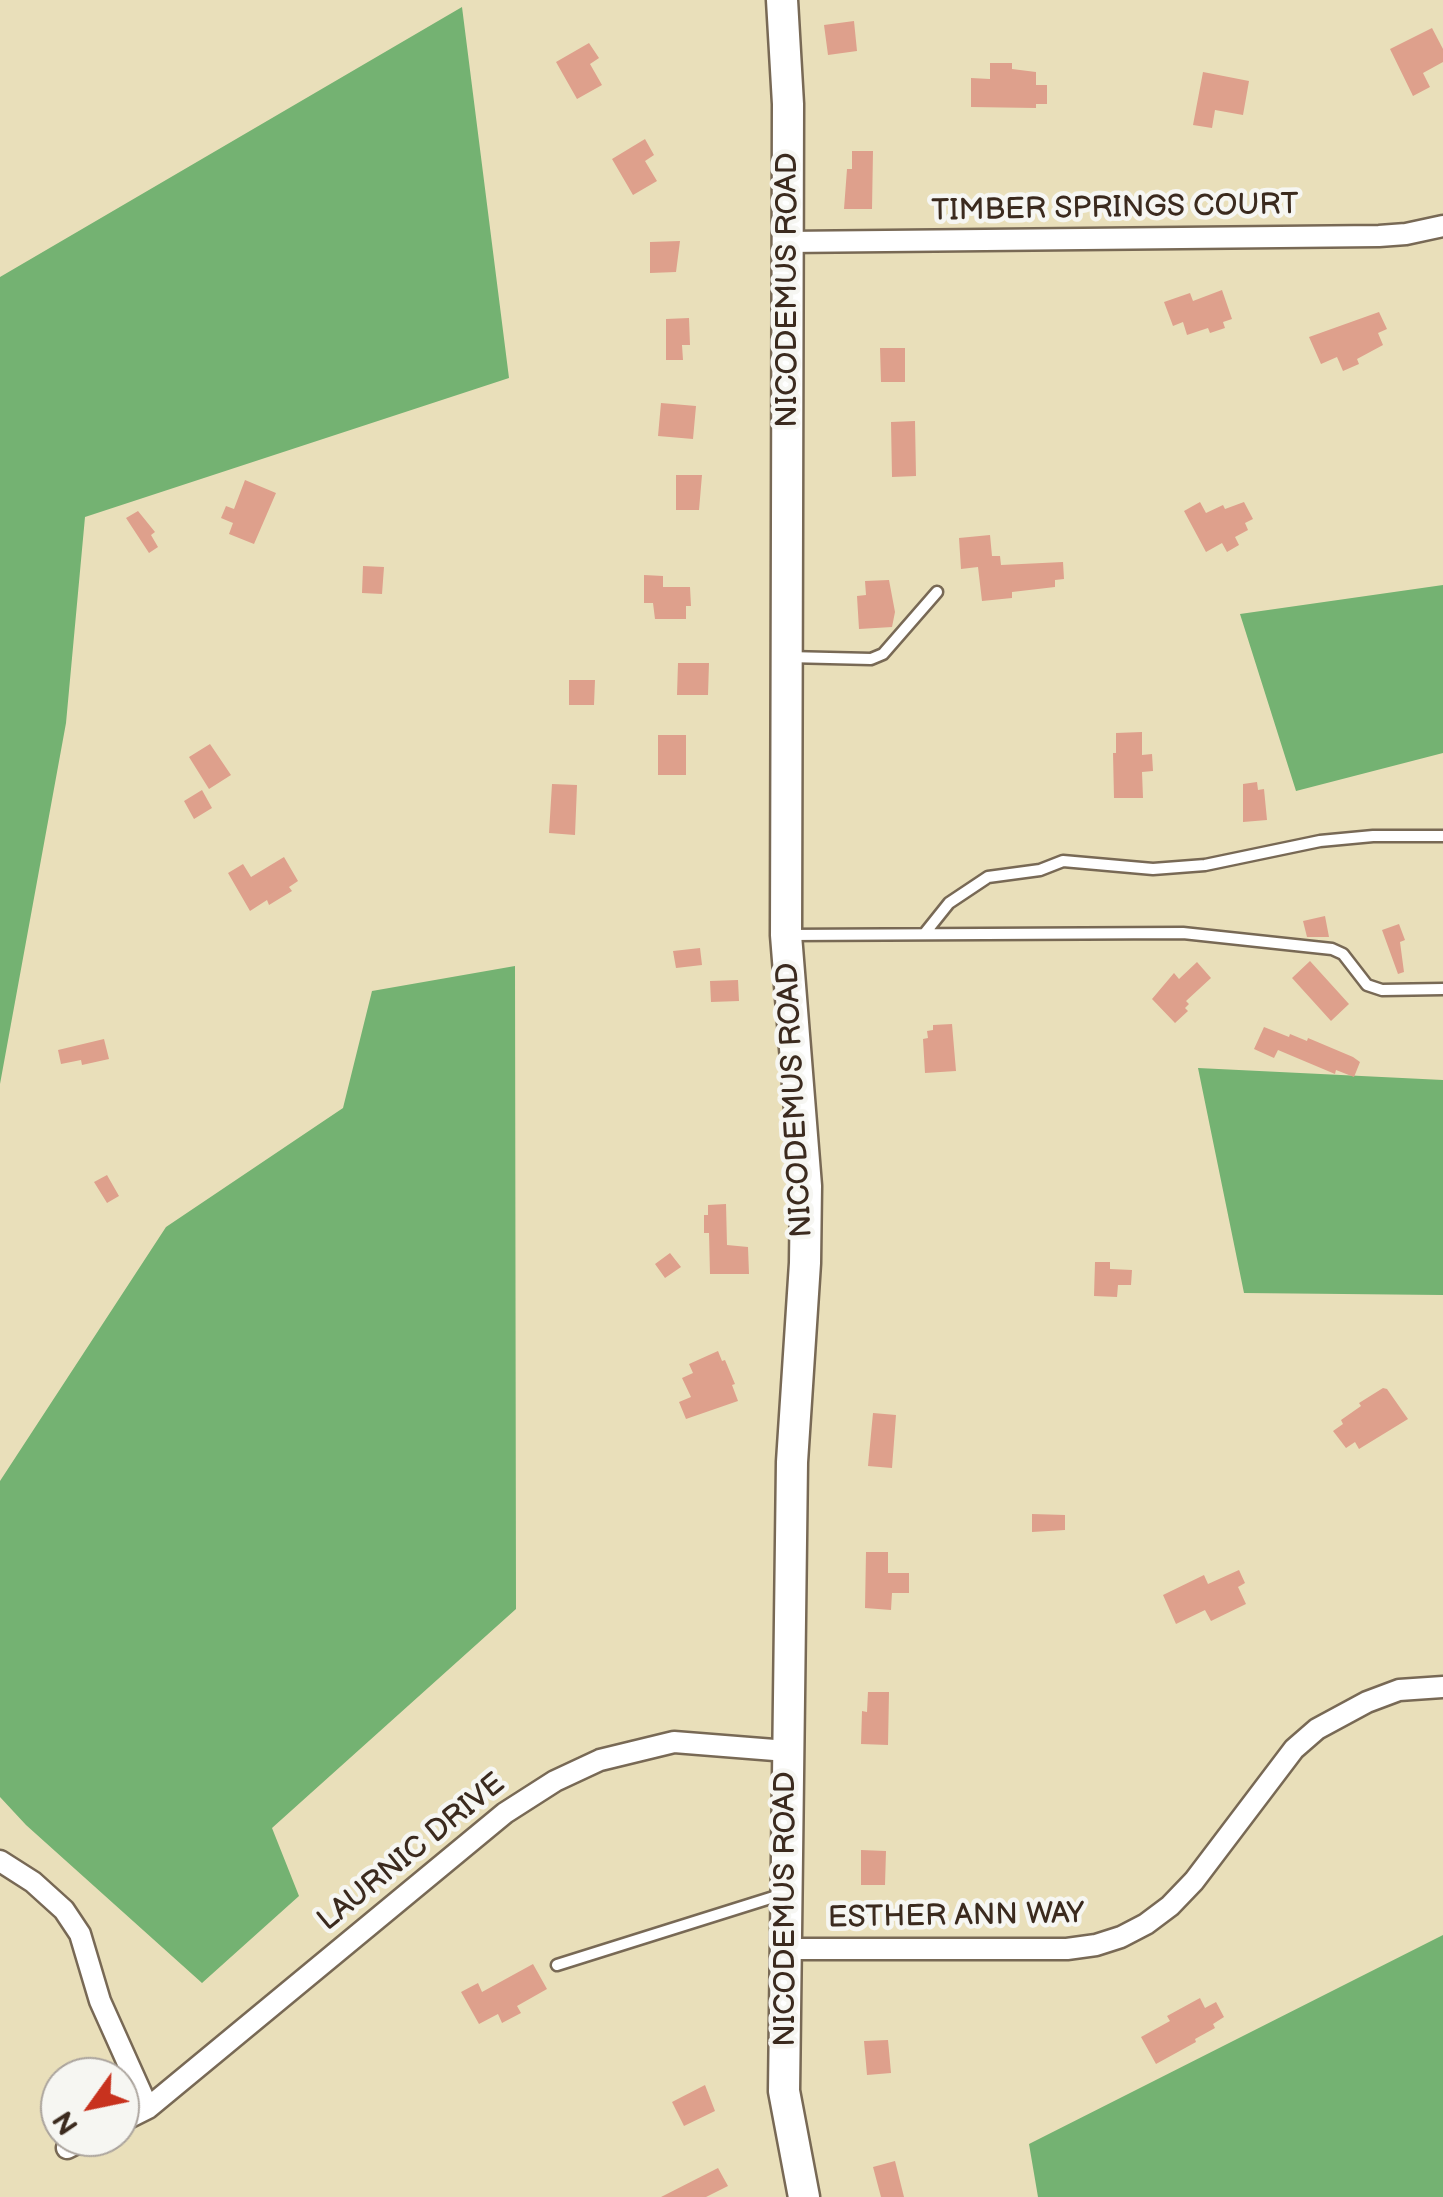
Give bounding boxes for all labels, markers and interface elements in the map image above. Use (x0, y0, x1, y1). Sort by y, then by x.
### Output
street label: NICODEMUS ROAD (770, 152, 806, 428)
street label: TIMBER SPRINGS COURT (931, 188, 1299, 230)
street label: NICODEMUS ROAD (771, 962, 821, 1238)
street label: LAURNIC DRIVE (311, 1767, 513, 1939)
street label: NICODEMUS ROAD (768, 1771, 804, 2047)
street label: ESTHER ANN WAY (828, 1897, 1084, 1937)
north arrow (40, 2057, 140, 2157)
text: N (47, 2105, 86, 2140)

